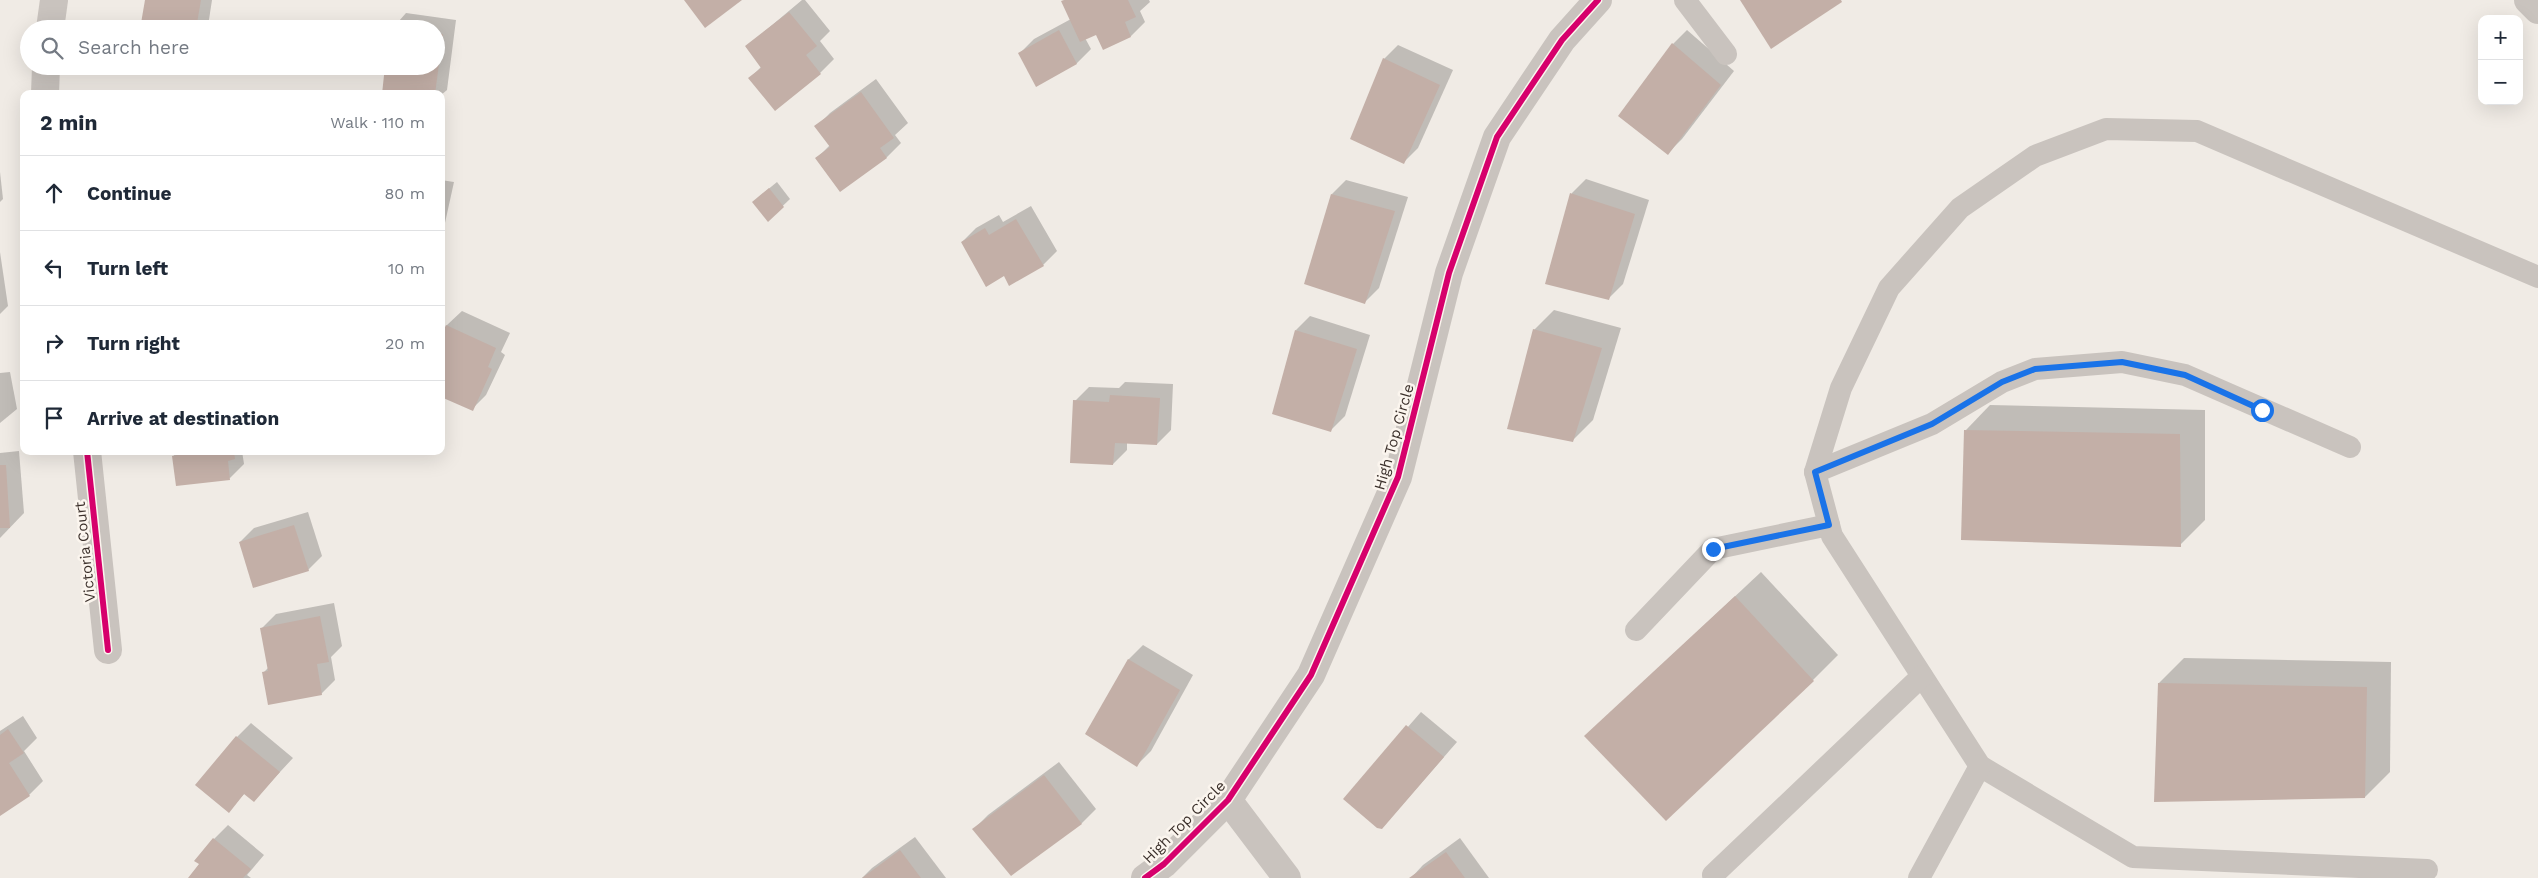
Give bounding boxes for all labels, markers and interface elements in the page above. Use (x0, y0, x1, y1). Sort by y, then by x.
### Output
map controls (2478, 15, 2523, 105)
button: + (2478, 15, 2523, 60)
search box (20, 20, 445, 75)
icon: search (38, 34, 66, 62)
text: Search here (78, 36, 189, 59)
button: − (2478, 60, 2523, 105)
text: 2 min (40, 110, 97, 135)
text: Walk · 110 m (330, 113, 425, 132)
icon: ahead (40, 179, 68, 207)
text: Continue (87, 182, 171, 205)
text: 80 m (384, 184, 425, 203)
icon: left (40, 254, 68, 282)
text: Turn left (87, 257, 168, 280)
text: 10 m (388, 259, 425, 278)
icon: right (40, 329, 68, 357)
text: Turn right (87, 332, 180, 355)
text: 20 m (385, 334, 425, 353)
street label: High Top Circle (1370, 382, 1418, 492)
route start (2251, 399, 2274, 422)
icon: arrive (40, 404, 68, 432)
text: Arrive at destination (87, 407, 279, 430)
street label: Victoria Court (71, 500, 99, 603)
route end (1702, 538, 1725, 561)
street label: High Top Circle (1139, 777, 1229, 867)

